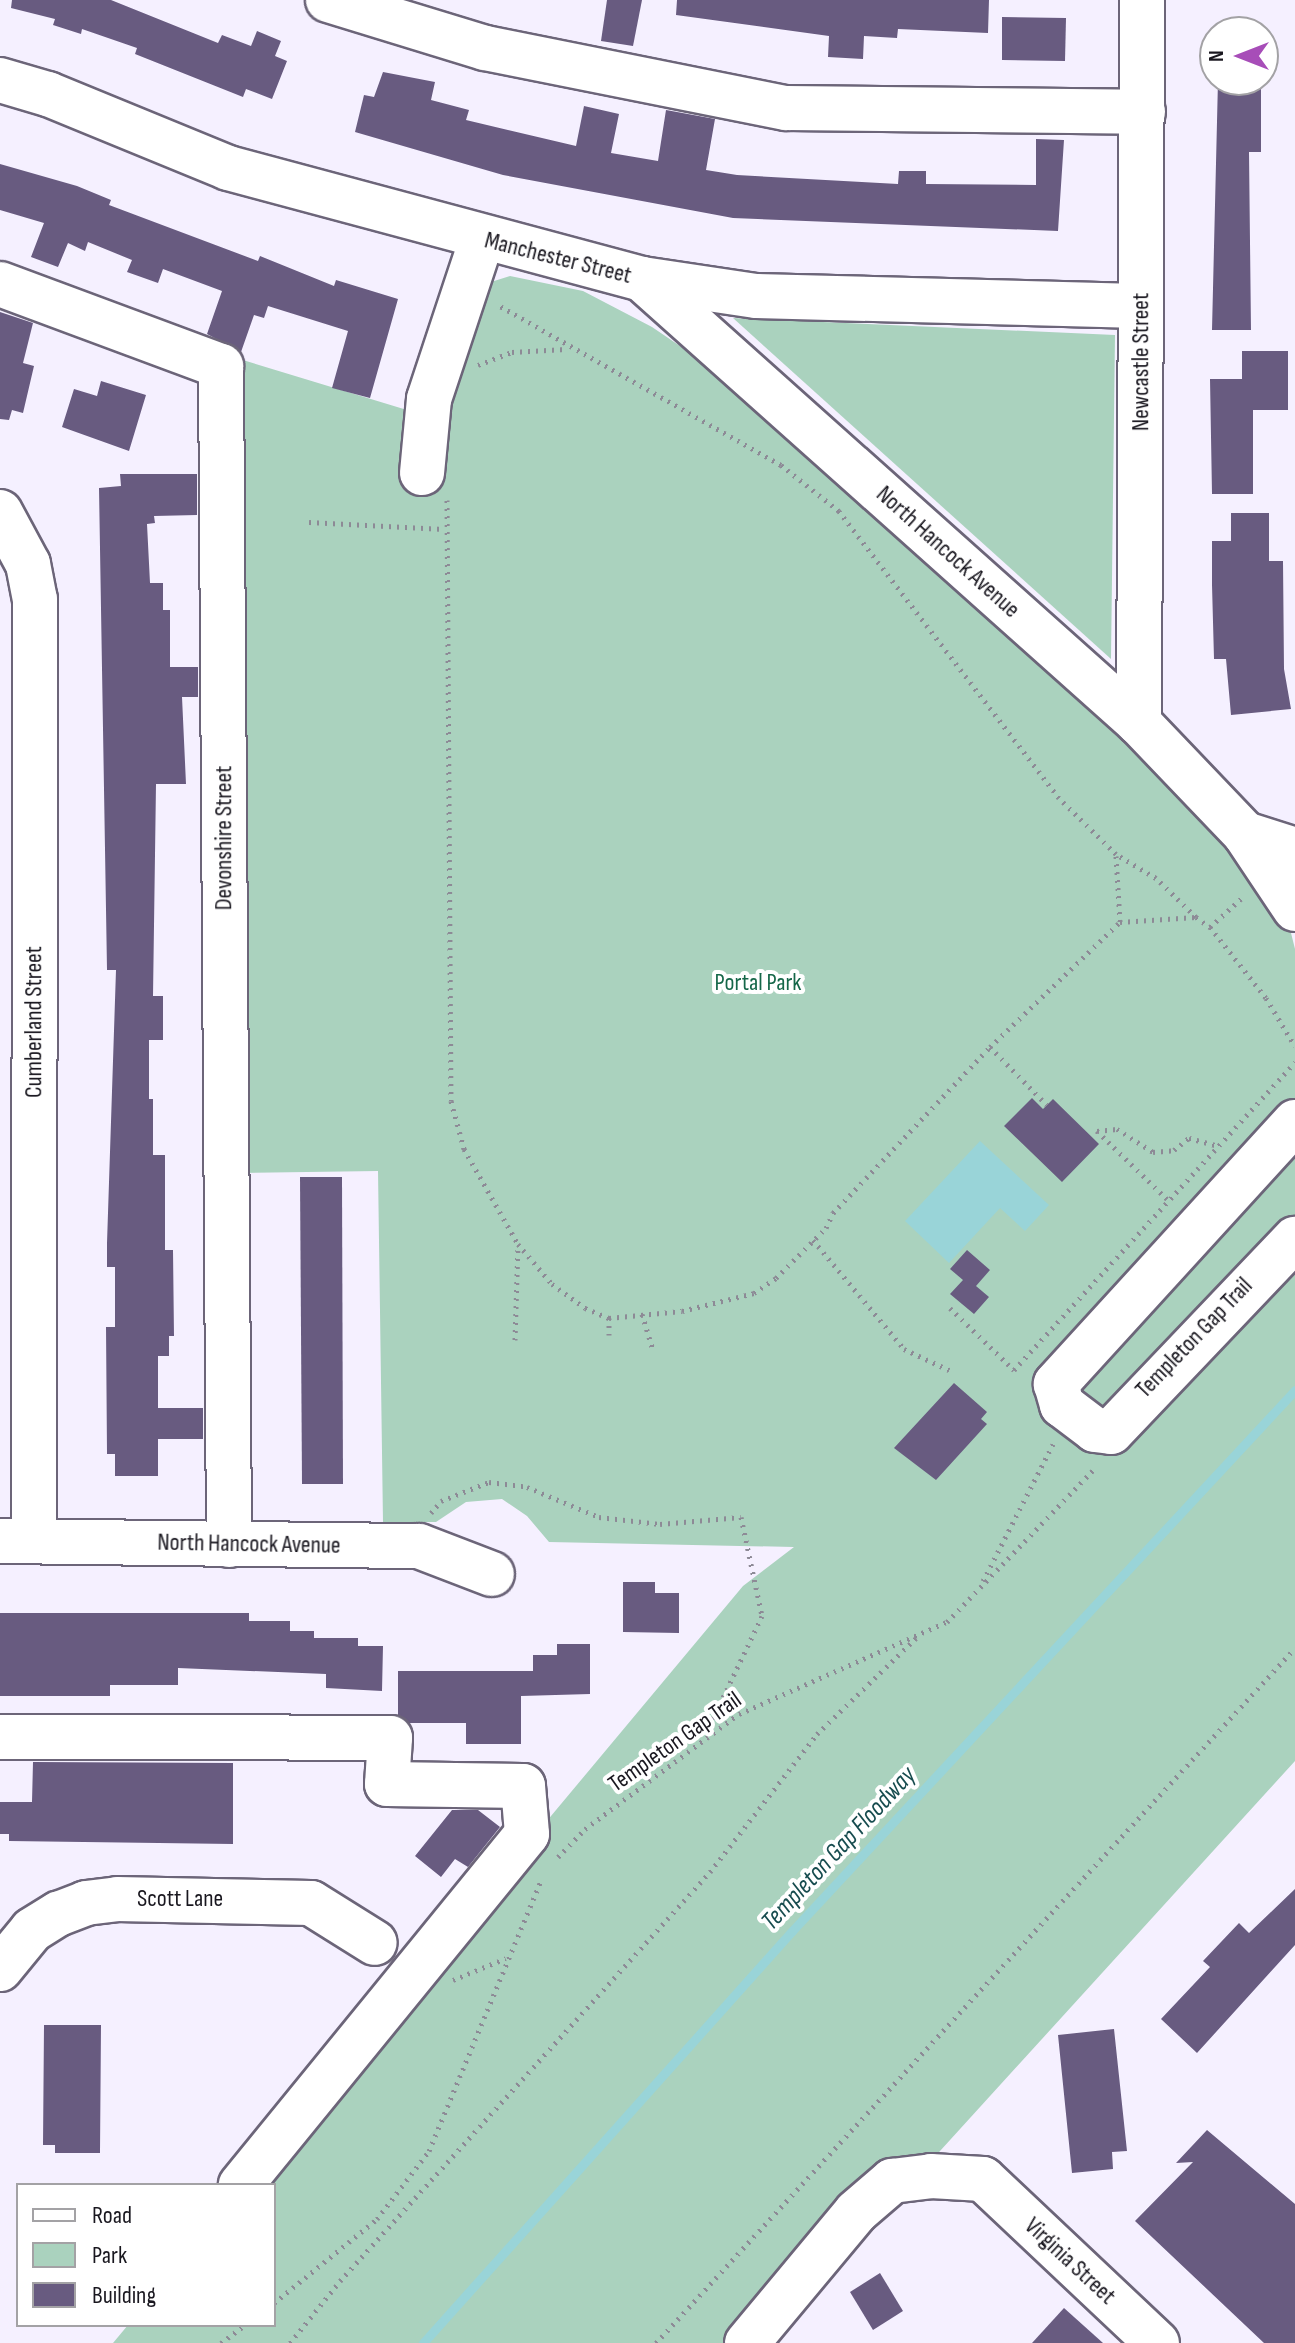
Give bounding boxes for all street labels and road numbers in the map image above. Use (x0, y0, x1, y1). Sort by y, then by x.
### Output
street label: Manchester Street (482, 226, 634, 290)
street label: Newcastle Street (1127, 293, 1155, 431)
street label: North Hancock Avenue (870, 480, 1026, 624)
street label: Devonshire Street (210, 766, 238, 910)
street label: Cumberland Street (20, 946, 48, 1098)
street label: Templeton Gap Trail (1130, 1272, 1258, 1404)
street label: North Hancock Avenue (157, 1528, 341, 1560)
street label: Templeton Gap Trail (603, 1686, 747, 1798)
street label: Scott Lane (137, 1885, 223, 1913)
street label: Virginia Street (1019, 2212, 1121, 2310)

